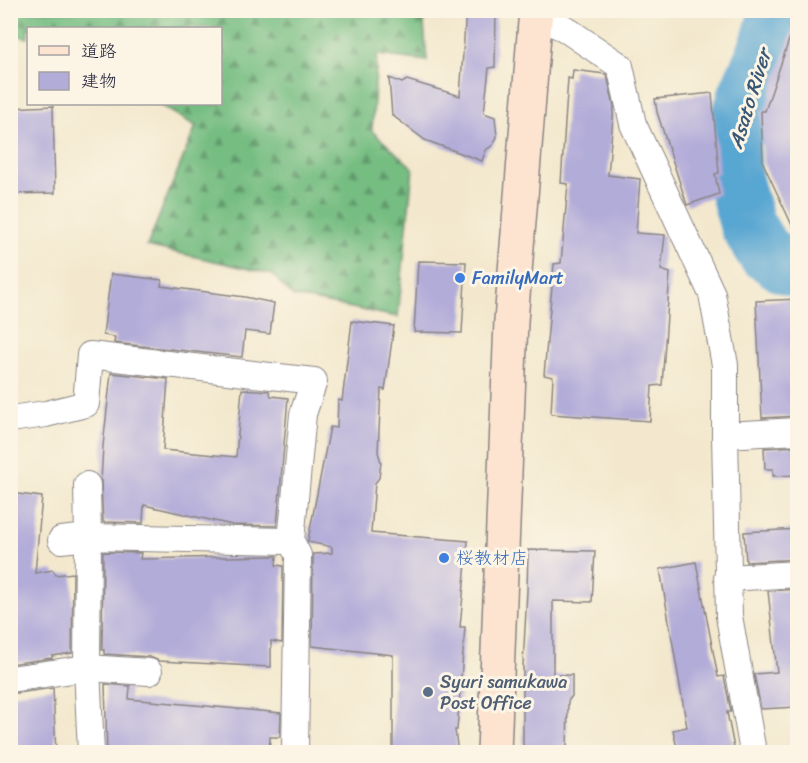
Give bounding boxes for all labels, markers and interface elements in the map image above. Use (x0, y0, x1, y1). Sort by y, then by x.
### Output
legend (27, 27, 222, 105)
text: 道路 (81, 35, 117, 67)
water label: Asato River (718, 42, 783, 154)
text: 建物 (81, 65, 117, 97)
place label: FamilyMart (472, 262, 564, 294)
marker: FamilyMart (453, 271, 467, 285)
place label: 桜教材店 (456, 542, 528, 574)
marker: 桜教材店 (437, 551, 451, 565)
place label: Syuri samukawa Post Office (440, 666, 567, 719)
marker: Syuri samukawa Post Office (421, 685, 435, 699)

